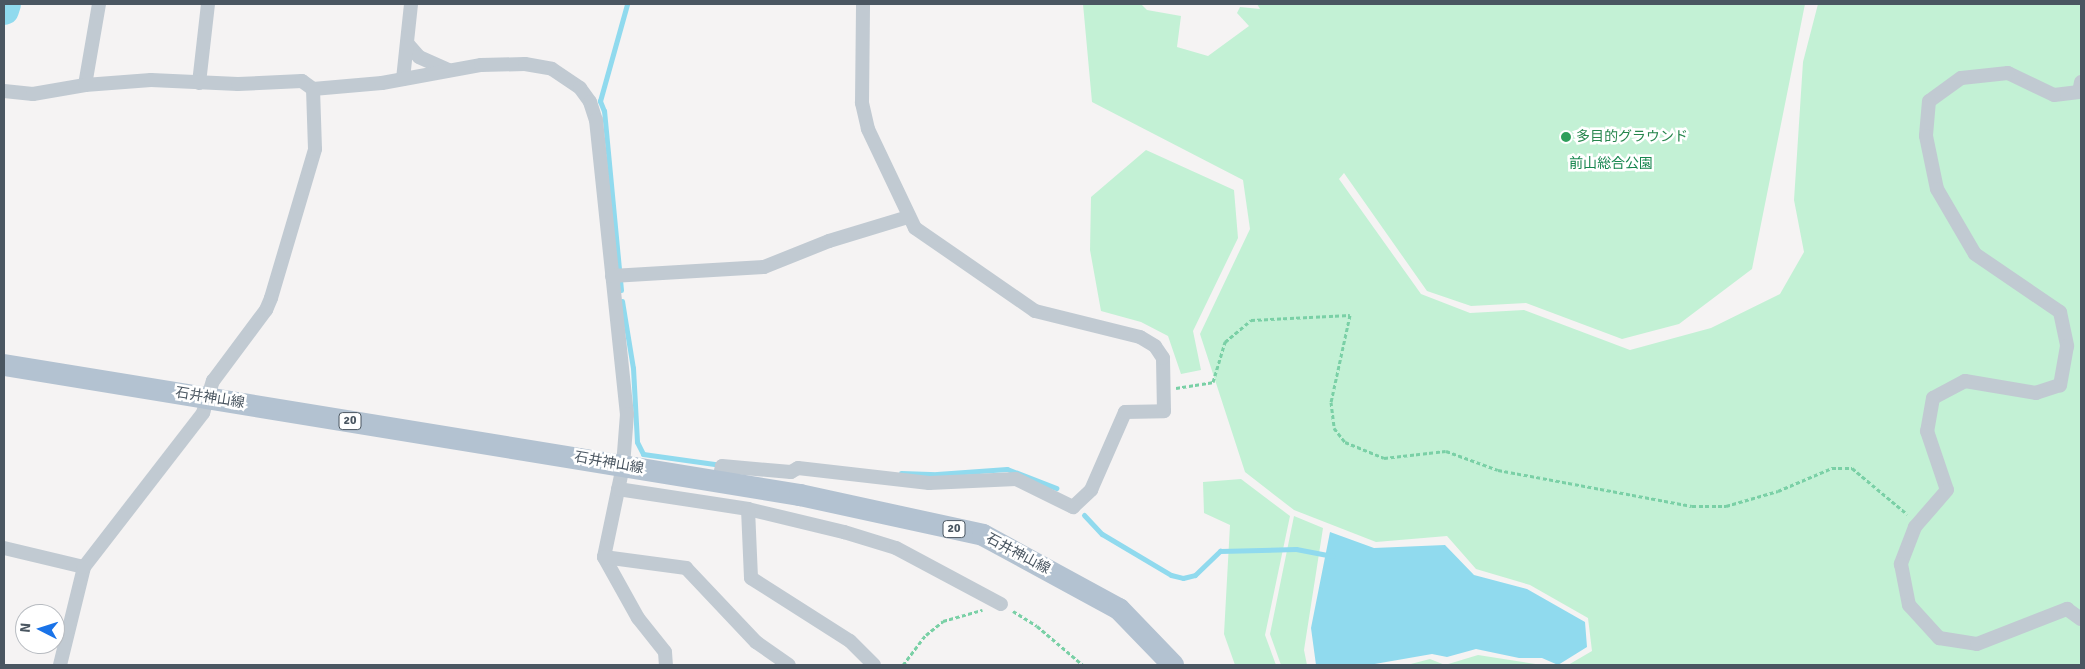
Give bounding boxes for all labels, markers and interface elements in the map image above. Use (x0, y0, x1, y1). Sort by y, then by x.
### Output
place label: 多目的グラウンド (1576, 129, 1688, 145)
marker: 多目的グラウンド (1560, 131, 1572, 143)
park label: 前山総合公園 (1569, 156, 1653, 172)
street label: 石井神山線 (174, 384, 246, 412)
road number: 20 (338, 412, 362, 431)
street label: 石井神山線 (573, 449, 645, 477)
road number: 20 (942, 520, 966, 538)
street label: 石井神山線 (983, 530, 1053, 578)
north arrow (15, 604, 65, 654)
text: N (17, 622, 34, 633)

